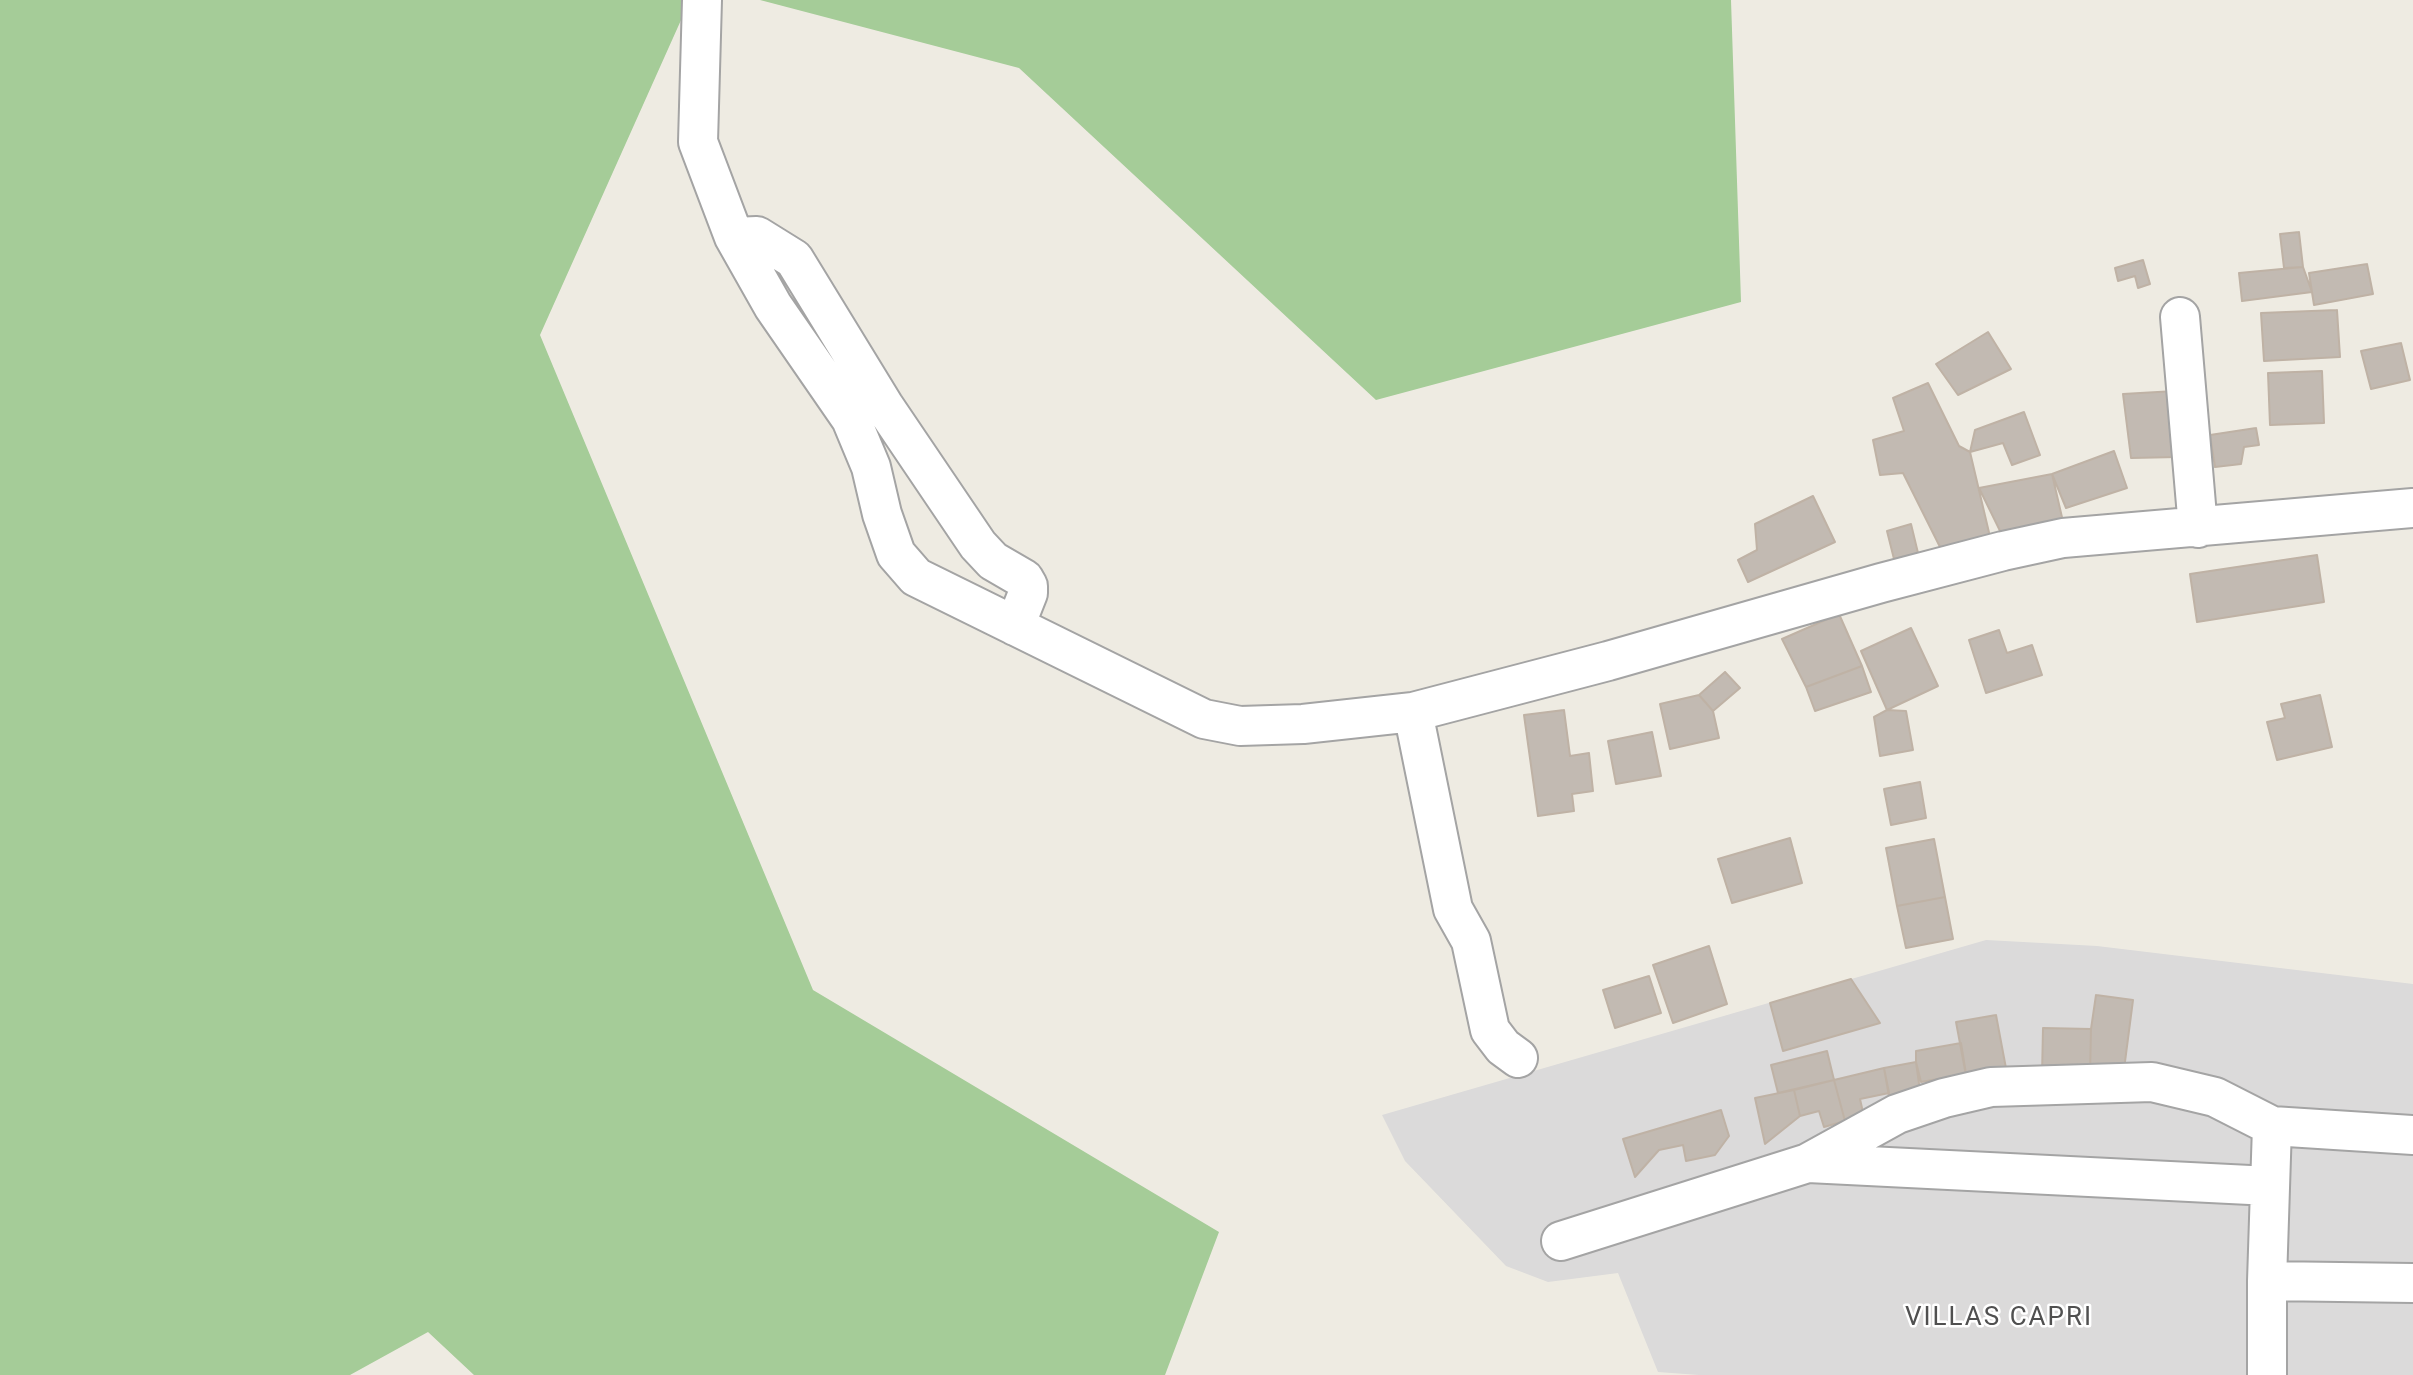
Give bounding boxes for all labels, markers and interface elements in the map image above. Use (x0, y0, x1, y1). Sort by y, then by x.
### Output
district label: VILLAS CAPRI (1906, 1302, 2092, 1334)

